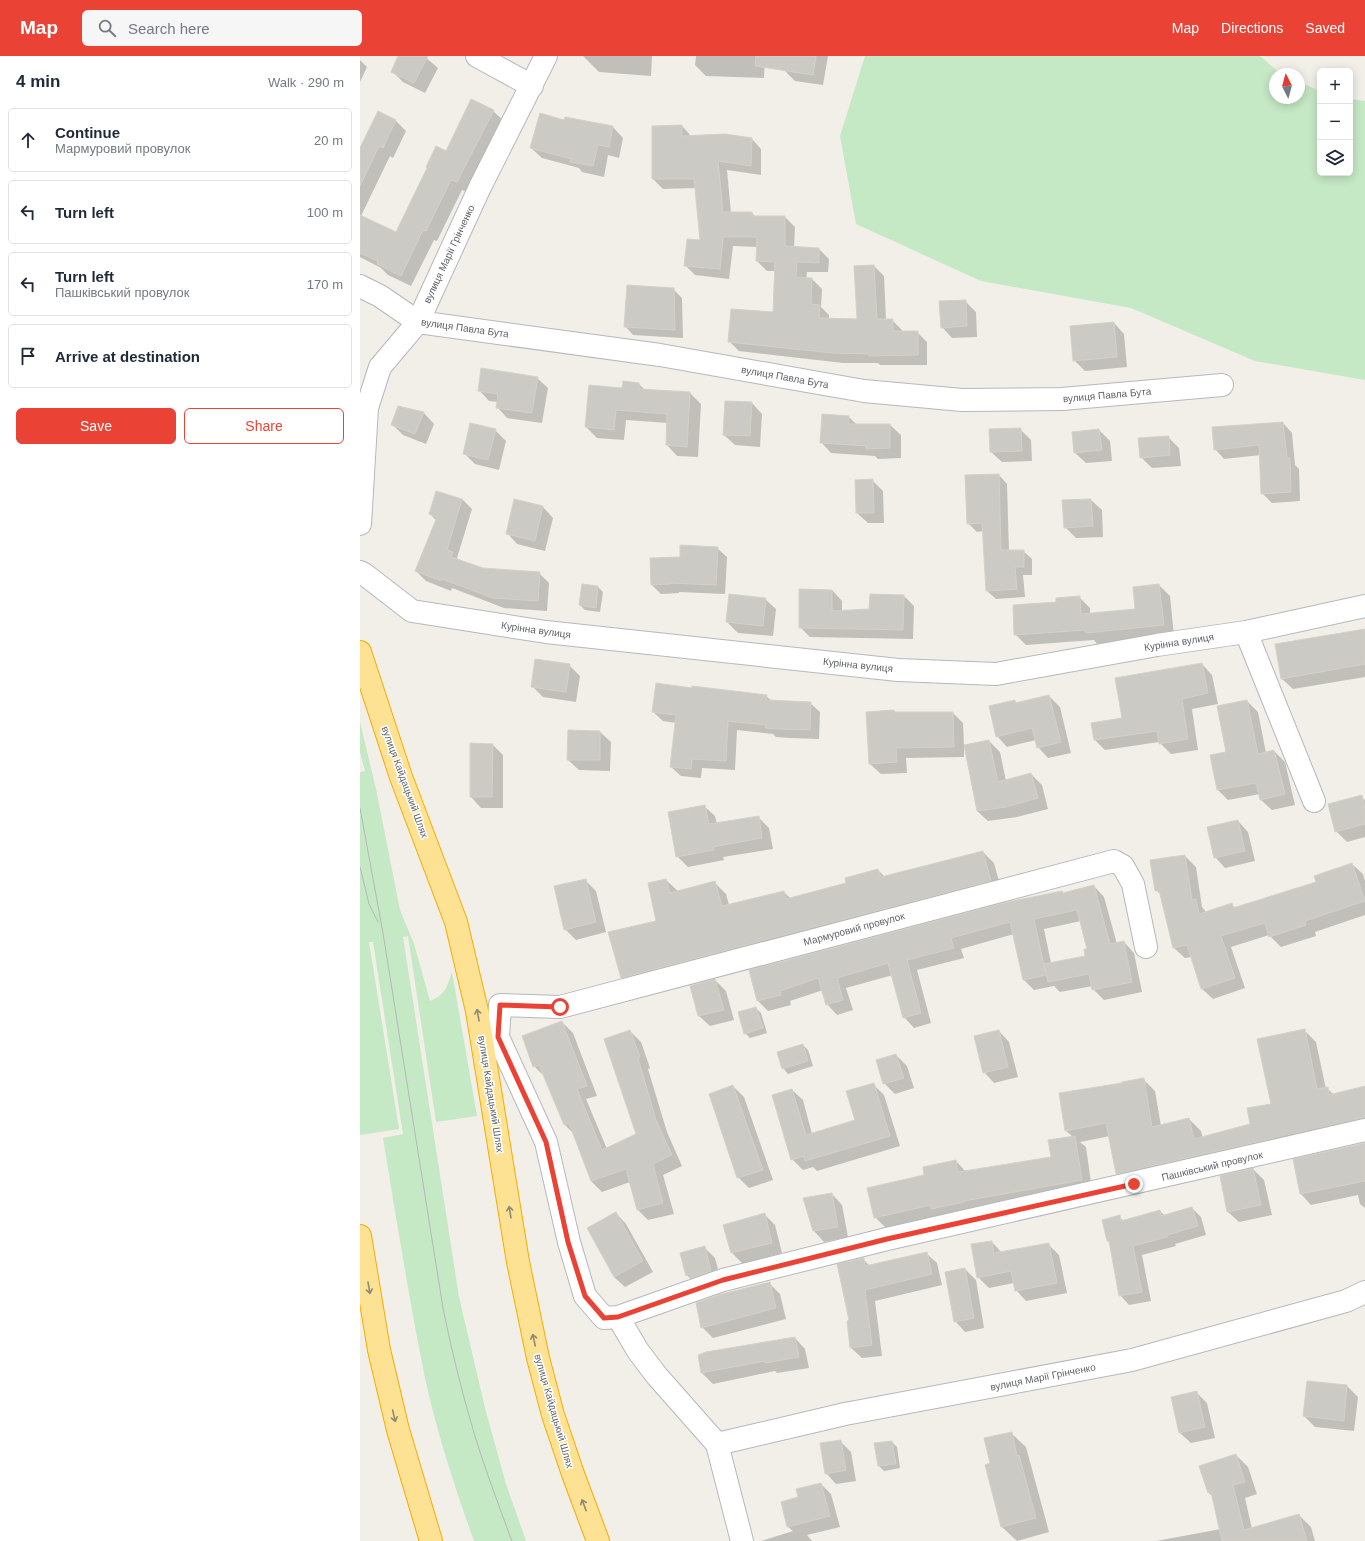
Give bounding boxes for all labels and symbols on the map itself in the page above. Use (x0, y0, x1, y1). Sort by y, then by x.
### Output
north arrow (1269, 68, 1305, 104)
street label: вулиця Марії Грінченко (421, 203, 477, 305)
street label: вулиця Павла Бута (420, 316, 510, 340)
street label: вулиця Павла Бута (740, 364, 830, 390)
street label: вулиця Павла Бута (1062, 386, 1152, 404)
street label: Курінна вулиця (500, 620, 572, 640)
street label: Курінна вулиця (1143, 631, 1215, 653)
street label: Курінна вулиця (822, 656, 894, 674)
street label: вулиця Кайдацький Шлях (380, 725, 430, 839)
street label: Мармуровий провулок (802, 910, 906, 948)
route start (551, 998, 569, 1016)
one-way arrow (474, 1009, 482, 1022)
street label: вулиця Кайдацький Шлях (476, 1035, 506, 1153)
street label: Пашківський провулок (1160, 1149, 1264, 1183)
route end (1125, 1175, 1143, 1193)
one-way arrow (506, 1206, 514, 1219)
one-way arrow (365, 1281, 373, 1294)
one-way arrow (530, 1334, 538, 1347)
street label: вулиця Кайдацький Шлях (532, 1353, 576, 1469)
street label: вулиця Марії Грінченко (989, 1361, 1097, 1393)
one-way arrow (391, 1409, 399, 1422)
one-way arrow (580, 1499, 588, 1511)

